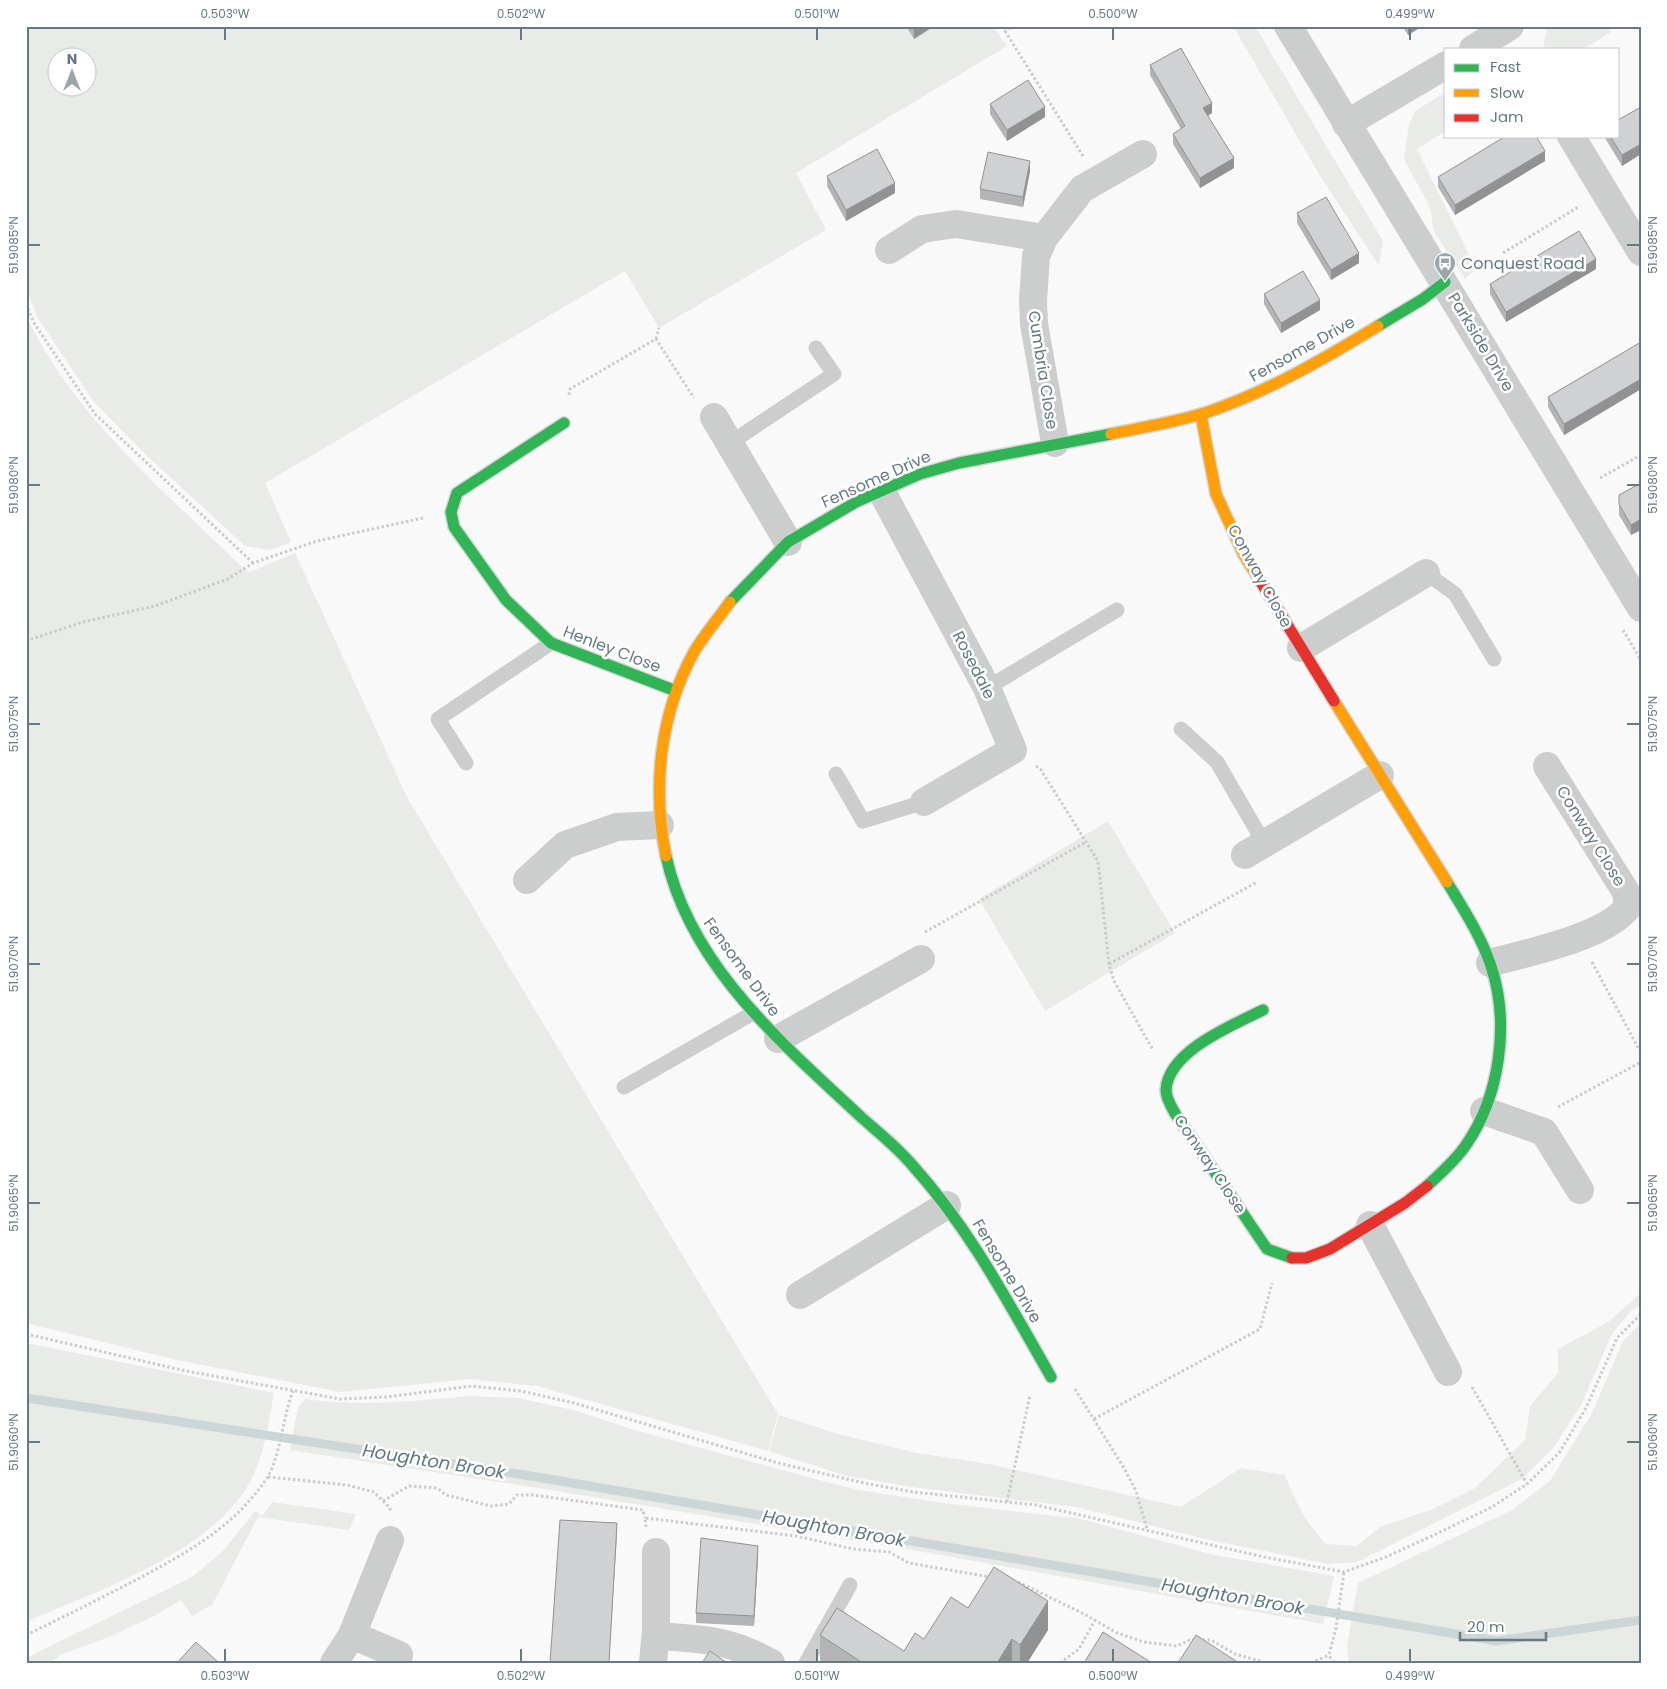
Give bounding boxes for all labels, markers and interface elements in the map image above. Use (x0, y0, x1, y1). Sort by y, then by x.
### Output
text: 0.503°W (201, 5, 250, 22)
text: 0.502°W (497, 5, 546, 22)
text: 0.501°W (794, 5, 840, 22)
text: 0.500°W (1088, 5, 1138, 22)
text: 0.499°W (1385, 5, 1435, 22)
north arrow (48, 48, 98, 98)
legend (1444, 48, 1620, 138)
text: N (67, 49, 77, 69)
text: Fast (1490, 56, 1521, 77)
text: Slow (1490, 82, 1525, 103)
text: Jam (1490, 106, 1524, 127)
text: 51.9085°N (5, 216, 22, 274)
text: 51.9085°N (1644, 216, 1661, 274)
bus stop icon: Conquest Road (1433, 251, 1457, 282)
place label: Conquest Road (1461, 252, 1585, 275)
street label: Parkside Drive (1442, 288, 1520, 396)
street label: Cumbria Close (1022, 309, 1064, 431)
street label: Fensome Drive (1245, 310, 1359, 388)
street label: Fensome Drive (818, 445, 934, 513)
text: 51.9080°N (5, 456, 22, 514)
text: 51.9080°N (1644, 456, 1661, 514)
street label: Conway Close (1222, 520, 1298, 632)
street label: Henley Close (560, 620, 664, 678)
street label: Rosedale (947, 627, 1001, 703)
text: 51.9075°N (5, 696, 22, 752)
text: 51.9075°N (1644, 696, 1661, 752)
street label: Conway Close (1551, 781, 1631, 891)
street label: Fensome Drive (698, 913, 786, 1021)
text: 51.9070°N (5, 936, 22, 992)
text: 51.9070°N (1644, 936, 1661, 992)
street label: Conway Close (1168, 1110, 1252, 1218)
text: 51.9065°N (5, 1174, 22, 1232)
text: 51.9065°N (1644, 1174, 1661, 1232)
street label: Fensome Drive (967, 1215, 1047, 1327)
text: 51.9060°N (5, 1413, 22, 1471)
text: 51.9060°N (1644, 1413, 1661, 1471)
water label: Houghton Brook (361, 1437, 508, 1485)
water label: Houghton Brook (761, 1503, 908, 1553)
water label: Houghton Brook (1160, 1571, 1307, 1621)
scale bar (1460, 1609, 1546, 1641)
text: 20 m (1467, 1616, 1505, 1637)
text: 0.503°W (201, 1667, 250, 1684)
text: 0.502°W (497, 1667, 546, 1684)
text: 0.501°W (794, 1667, 840, 1684)
text: 0.500°W (1088, 1667, 1138, 1684)
text: 0.499°W (1385, 1667, 1435, 1684)

